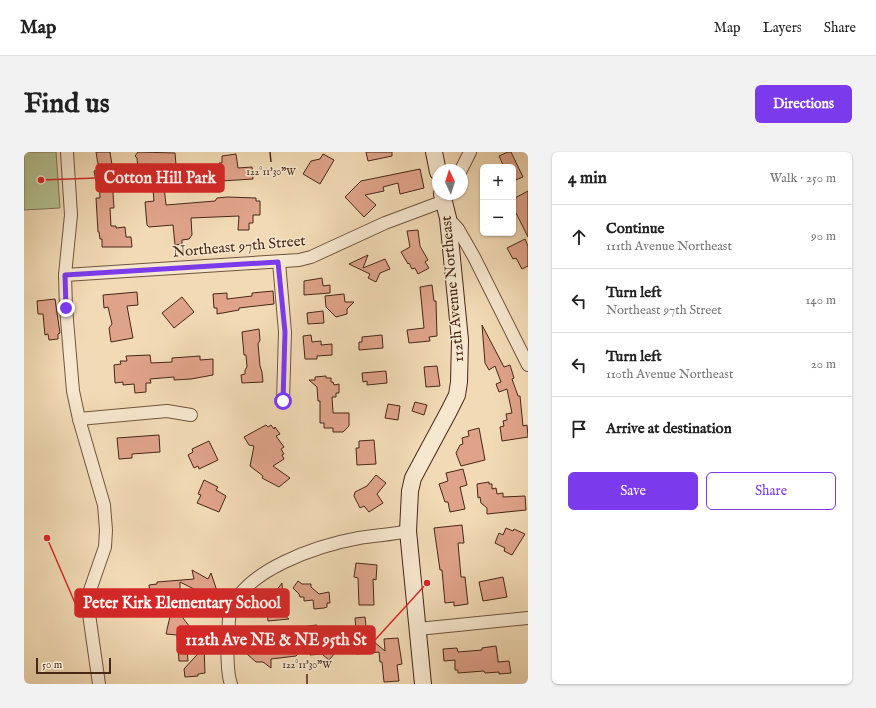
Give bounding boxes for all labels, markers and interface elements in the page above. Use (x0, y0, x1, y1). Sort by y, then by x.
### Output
text: Map (20, 16, 56, 40)
text: Map (714, 19, 741, 37)
text: Layers (763, 19, 802, 37)
text: Share (824, 19, 856, 37)
button: Directions (755, 85, 852, 123)
text: Find us (24, 87, 110, 122)
callout: Cotton Hill Park (96, 164, 224, 192)
north arrow (432, 164, 468, 200)
map controls (480, 164, 516, 236)
button: + (480, 164, 516, 200)
text: 122°11'30"W (246, 166, 296, 179)
text: 4 min (568, 168, 607, 189)
text: Cotton Hill Park (104, 169, 217, 189)
text: Walk · 250 m (770, 170, 836, 187)
button: − (480, 200, 516, 236)
street label: 112th Avenue Northeast (437, 215, 468, 363)
text: Continue (606, 219, 664, 238)
icon: ahead (568, 226, 590, 248)
text: 90 m (811, 228, 836, 245)
street label: Northeast 97th Street (172, 231, 306, 262)
text: 111th Avenue Northeast (606, 238, 732, 255)
text: Turn left (606, 283, 662, 302)
icon: left (568, 290, 590, 312)
text: 140 m (806, 292, 836, 309)
route end (57, 299, 75, 317)
text: Northeast 97th Street (606, 302, 722, 319)
text: Turn left (606, 347, 662, 366)
icon: left (568, 354, 590, 376)
text: 20 m (811, 356, 836, 373)
text: 110th Avenue Northeast (606, 366, 733, 383)
route start (274, 392, 292, 410)
icon: arrive (568, 418, 590, 440)
text: Arrive at destination (606, 419, 732, 438)
button: Save (568, 472, 698, 510)
button: Share (706, 472, 836, 510)
callout: Peter Kirk Elementary School (75, 589, 289, 617)
text: Peter Kirk Elementary School (83, 594, 282, 614)
callout: 112th Ave NE & NE 95th St (177, 626, 375, 654)
text: 112th Ave NE & NE 95th St (185, 631, 367, 651)
scale bar (36, 656, 111, 675)
text: 50 m (42, 658, 62, 672)
text: 122°11'30"W (282, 659, 332, 672)

